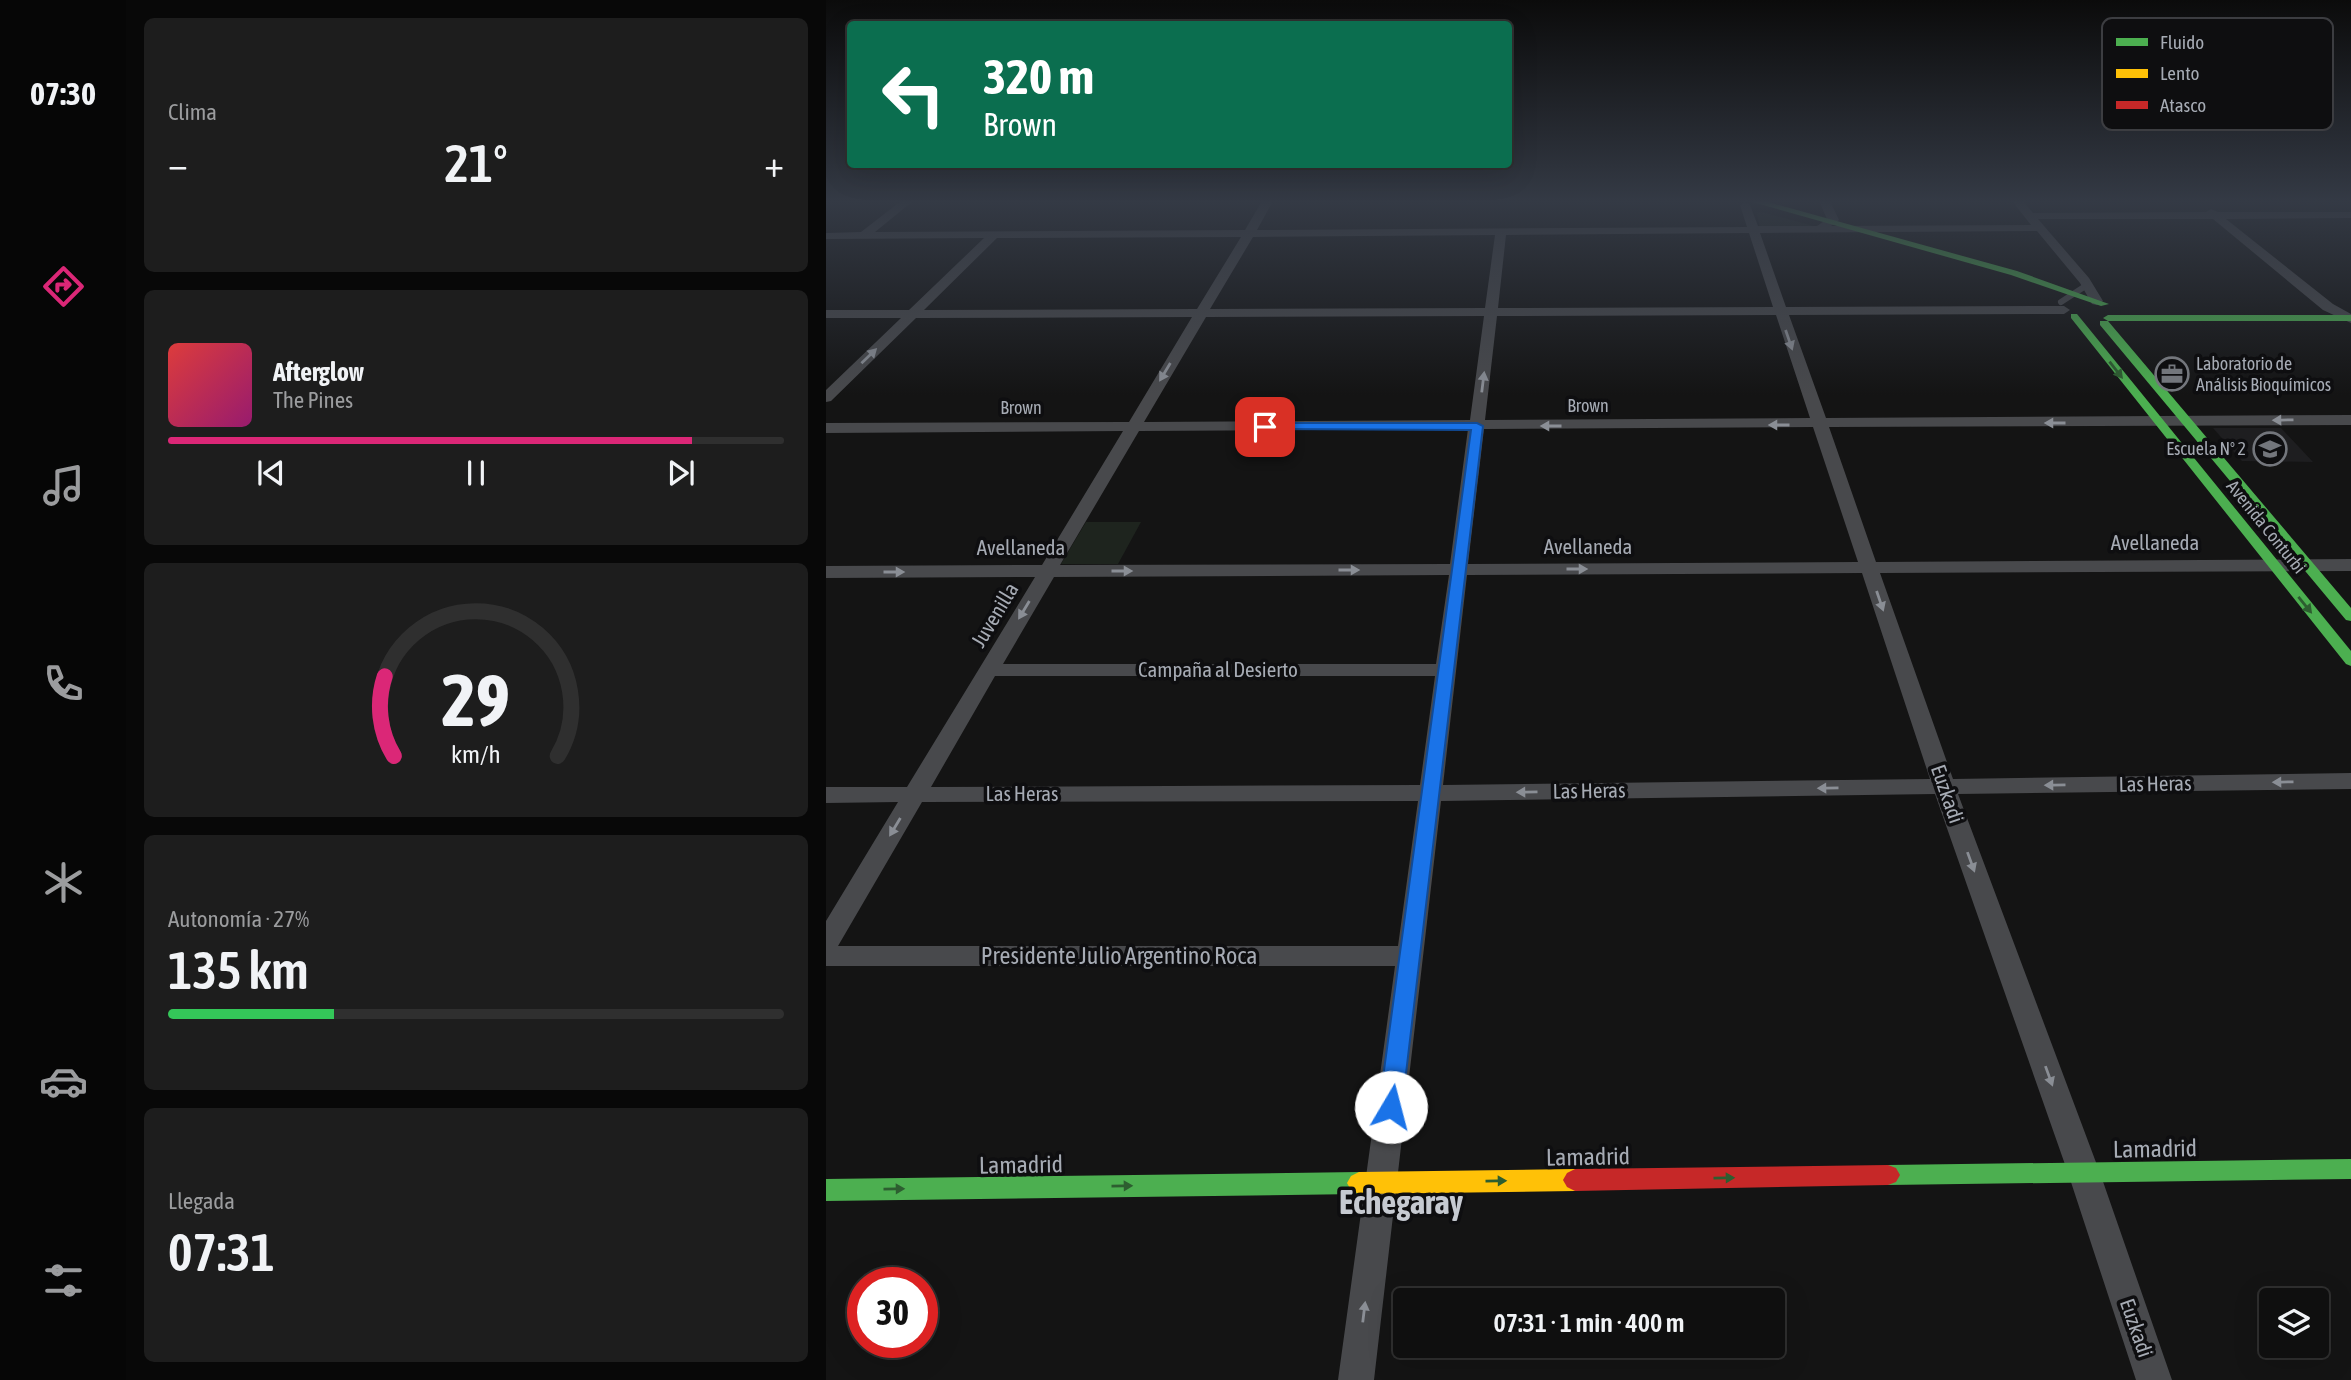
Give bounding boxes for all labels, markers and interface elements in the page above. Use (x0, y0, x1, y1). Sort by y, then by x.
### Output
legend (2102, 18, 2333, 130)
text: Fluido (2160, 31, 2204, 53)
text: 320 m (983, 48, 1094, 104)
icon: left (868, 49, 959, 140)
text: Lento (2160, 62, 2199, 84)
text: 07:30 (30, 75, 96, 112)
text: Atasco (2160, 94, 2206, 116)
text: Clima (168, 99, 217, 125)
text: Brown (983, 106, 1057, 143)
text: 21° (444, 133, 508, 193)
text: − (168, 142, 188, 185)
text: + (764, 142, 784, 185)
icon: directions (39, 262, 88, 311)
one-way arrow (1785, 329, 1795, 350)
one-way arrow (861, 347, 878, 364)
place label: Laboratorio de Análisis Bioquímicos (2196, 353, 2331, 395)
office icon: Laboratorio de Análisis Bioquímicos (2153, 355, 2191, 393)
text: Afterglow (273, 357, 364, 387)
one-way arrow (2108, 361, 2122, 379)
one-way arrow (1159, 363, 1171, 382)
one-way arrow (1477, 371, 1488, 393)
text: The Pines (273, 387, 353, 413)
street label: Brown (1567, 395, 1609, 416)
street label: Brown (1000, 397, 1042, 418)
pin (1235, 397, 1295, 457)
icon: arrive (1246, 408, 1284, 446)
one-way arrow (2272, 414, 2294, 426)
one-way arrow (2044, 417, 2066, 429)
one-way arrow (1768, 419, 1790, 431)
one-way arrow (1540, 420, 1562, 432)
school or university icon: Escuela N° 2 (2251, 430, 2289, 468)
place label: Escuela N° 2 (2166, 438, 2246, 459)
icon: previous (252, 454, 290, 492)
icon: pause (457, 454, 495, 492)
icon: next (662, 454, 700, 492)
icon: music (39, 461, 88, 510)
street label: Avenida Conturbi (2222, 476, 2310, 577)
street label: Avellaneda (2111, 530, 2199, 554)
street label: Avellaneda (1544, 534, 1632, 558)
street label: Avellaneda (977, 535, 1065, 559)
one-way arrow (1566, 563, 1588, 575)
one-way arrow (1338, 564, 1360, 576)
one-way arrow (1111, 565, 1133, 577)
one-way arrow (883, 566, 905, 578)
street label: Juvenilla (966, 578, 1023, 651)
one-way arrow (1875, 591, 1886, 612)
one-way arrow (2297, 595, 2312, 613)
one-way arrow (1018, 601, 1031, 620)
street label: Campaña al Desierto (1138, 657, 1298, 681)
text: 29 (442, 658, 510, 741)
icon: phone (39, 659, 88, 708)
text: km/h (451, 740, 501, 768)
street label: Euzkadi (1927, 761, 1969, 826)
street label: Las Heras (2118, 770, 2192, 796)
one-way arrow (2272, 776, 2294, 788)
street label: Las Heras (1552, 777, 1626, 803)
one-way arrow (2044, 779, 2066, 791)
street label: Las Heras (986, 781, 1058, 805)
one-way arrow (1817, 782, 1839, 794)
one-way arrow (1516, 786, 1538, 798)
one-way arrow (889, 817, 901, 836)
one-way arrow (1966, 852, 1977, 873)
icon: climate (39, 858, 88, 907)
text: Autonomía · 27% (168, 906, 309, 932)
text: 135 km (168, 940, 309, 1000)
street label: Presidente Julio Argentino Roca (981, 942, 1257, 969)
icon: car (39, 1057, 88, 1106)
one-way arrow (2043, 1066, 2054, 1087)
position arrow (1354, 1070, 1428, 1144)
street label: Lamadrid (2113, 1134, 2197, 1163)
street label: Lamadrid (1546, 1142, 1630, 1171)
street label: Lamadrid (979, 1150, 1063, 1179)
one-way arrow (1713, 1172, 1735, 1184)
one-way arrow (1485, 1175, 1507, 1187)
one-way arrow (1111, 1180, 1133, 1192)
one-way arrow (883, 1183, 905, 1195)
district label: Echegaray (1339, 1183, 1463, 1221)
text: Llegada (168, 1188, 235, 1214)
text: 07:31 (168, 1222, 275, 1282)
icon: filters (39, 1256, 88, 1305)
speed limit sign: 30 (847, 1267, 938, 1358)
map controls (2259, 1288, 2329, 1358)
button: layers (2259, 1288, 2329, 1358)
street label: Euzkadi (2116, 1295, 2158, 1360)
one-way arrow (1359, 1301, 1370, 1323)
text: 07:31 · 1 min · 400 m (1494, 1308, 1684, 1338)

